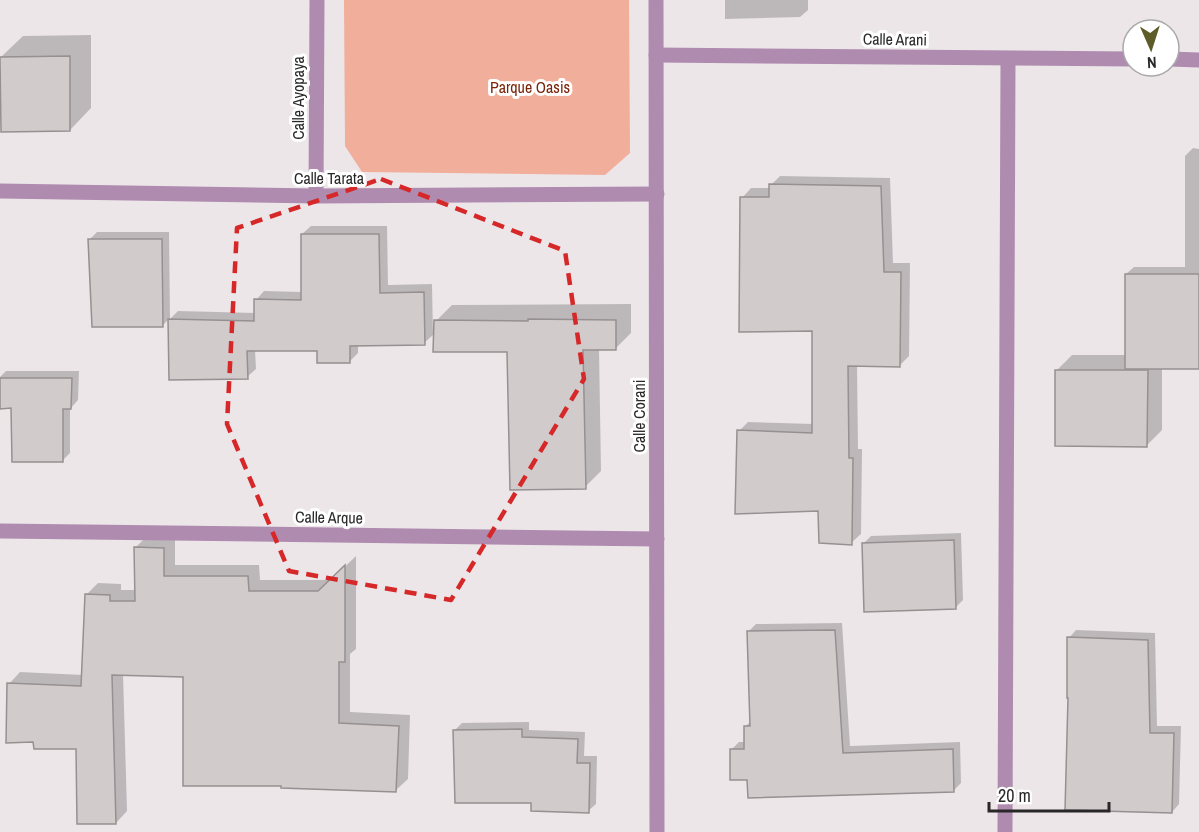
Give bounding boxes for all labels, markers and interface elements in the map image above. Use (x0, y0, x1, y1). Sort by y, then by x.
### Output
north arrow (1121, 18, 1181, 78)
street label: Calle Arani (863, 27, 927, 51)
text: N (1146, 52, 1157, 74)
street label: Calle Ayopaya (287, 55, 309, 140)
park label: Parque Oasis (490, 76, 570, 98)
street label: Calle Tarata (294, 167, 365, 189)
street label: Calle Corani (628, 380, 650, 452)
street label: Calle Arque (295, 505, 363, 529)
scale bar (989, 775, 1109, 813)
text: 20 m (998, 783, 1031, 808)

